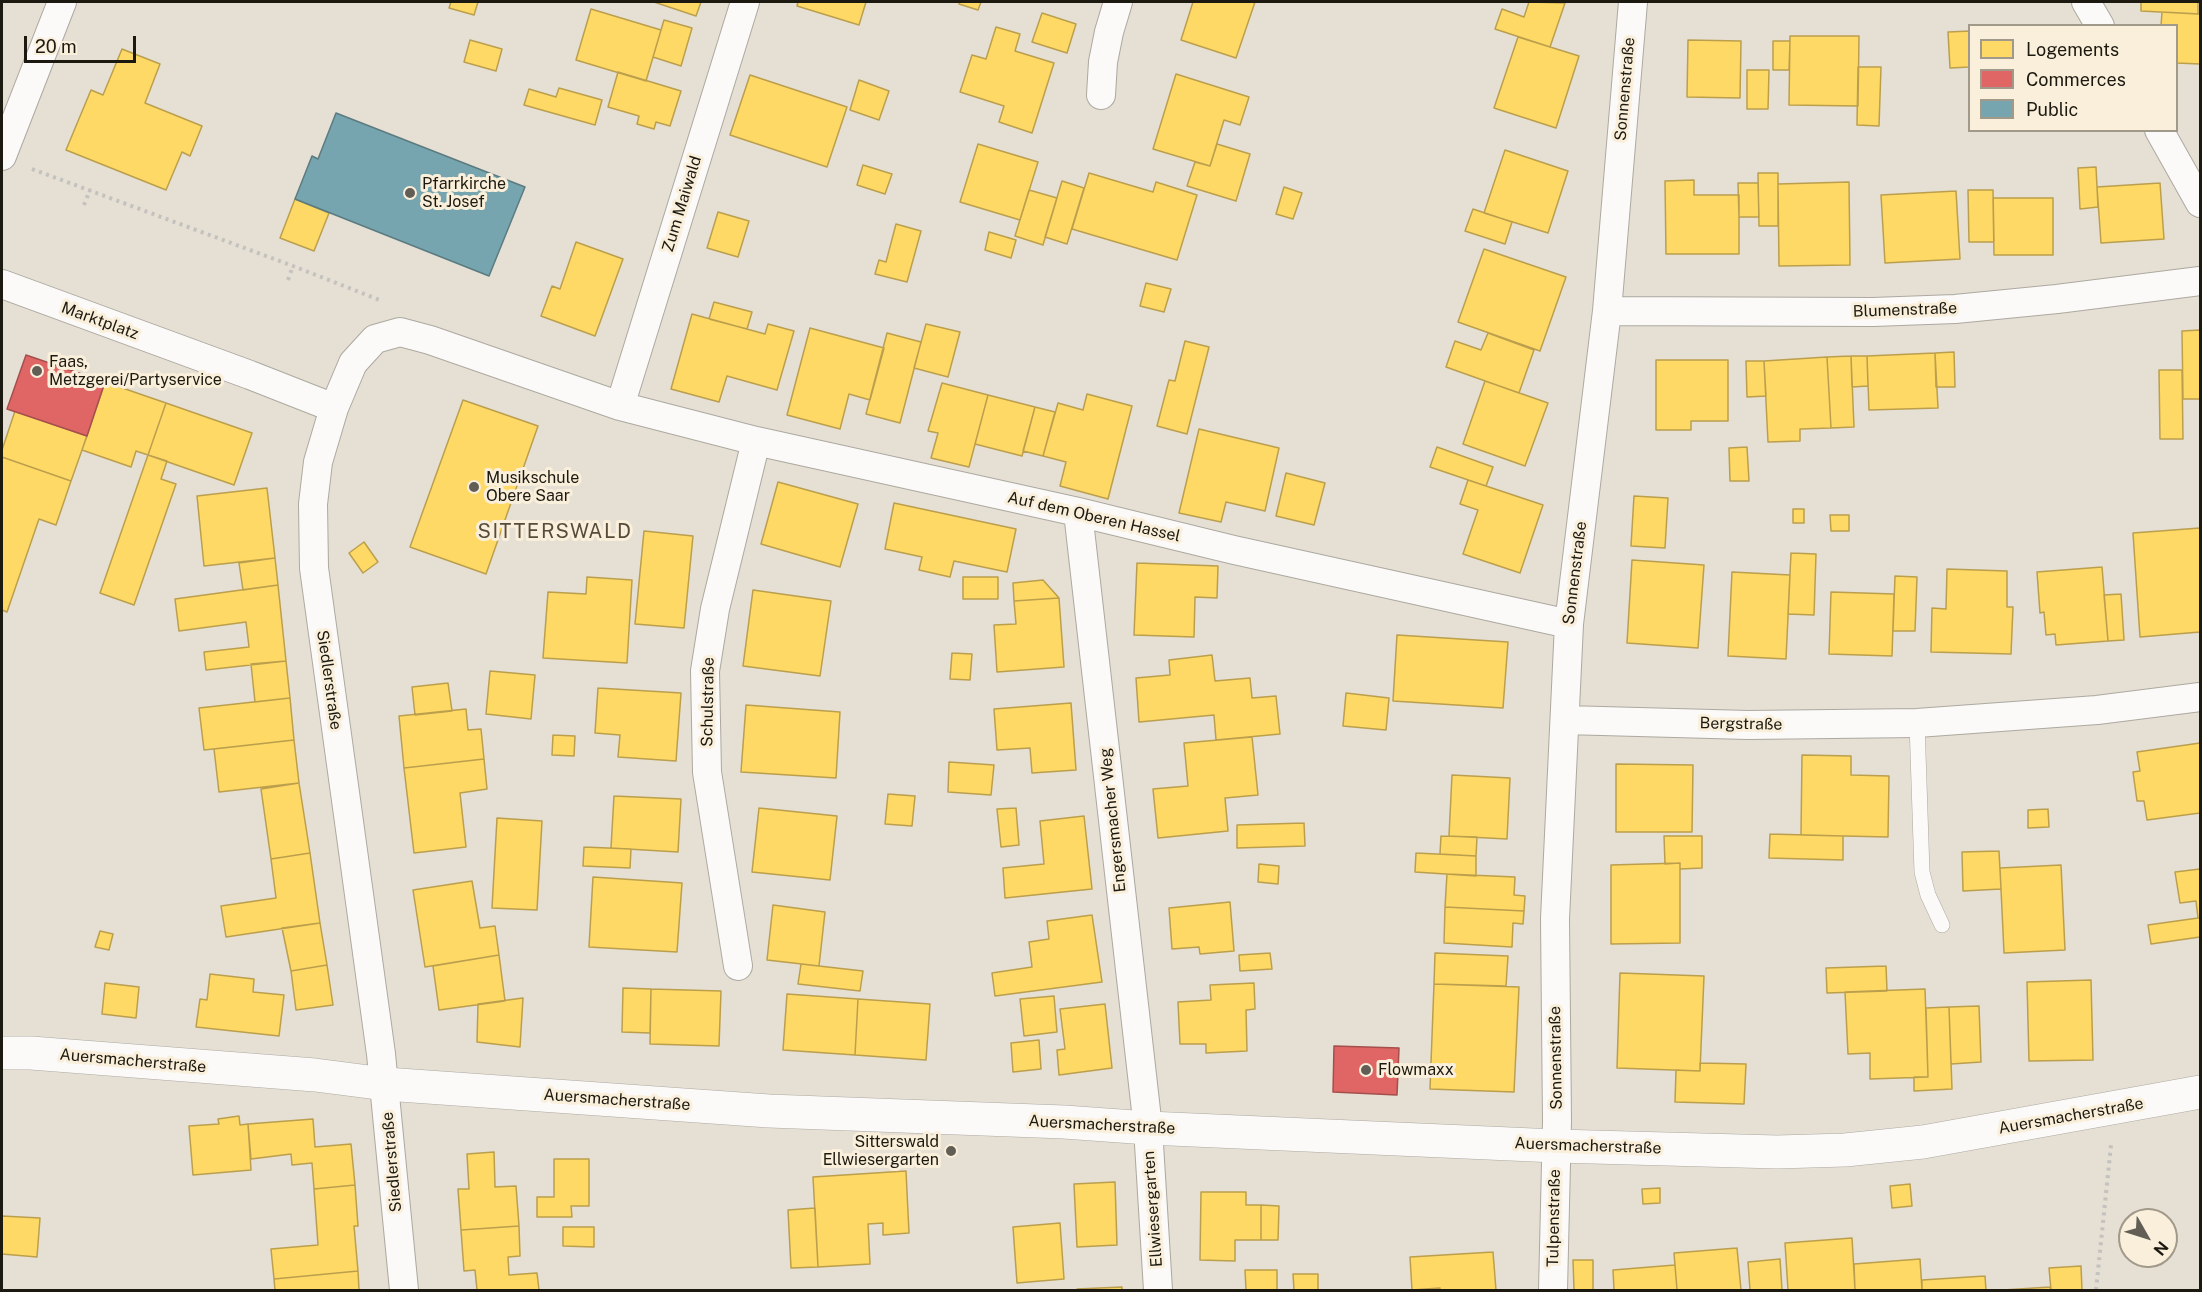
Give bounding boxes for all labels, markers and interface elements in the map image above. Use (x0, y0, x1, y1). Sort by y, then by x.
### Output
scale bar (27, 24, 140, 62)
legend (1968, 24, 2178, 132)
text: 20 m (35, 36, 77, 57)
street label: Sonnenstraße (1611, 36, 1639, 142)
text: Logements (2026, 39, 2119, 60)
text: Commerces (2026, 69, 2126, 90)
text: Public (2026, 99, 2078, 120)
street label: Zum Maiwald (658, 154, 706, 254)
place label: Pfarrkirche St. Josef (422, 174, 506, 212)
marker: Pfarrkirche St. Josef (403, 186, 417, 200)
street label: Marktplatz (59, 298, 141, 344)
street label: Blumenstraße (1853, 299, 1957, 321)
place label: Faas, Metzgerei/Partyservice (49, 352, 222, 390)
marker: Faas, Metzgerei/Partyservice (30, 364, 44, 378)
place label: Musikschule Obere Saar (486, 468, 579, 506)
marker: Musikschule Obere Saar (467, 480, 481, 494)
street label: Auf dem Oberen Hassel (1006, 488, 1182, 546)
district label: SITTERSWALD (478, 520, 632, 544)
street label: Sonnenstraße (1559, 520, 1591, 626)
street label: Siedlerstraße (312, 629, 346, 731)
street label: Schulstraße (698, 657, 718, 747)
street label: Bergstraße (1699, 714, 1783, 734)
street label: Engersmacher Weg (1096, 747, 1130, 893)
street label: Sonnenstraße (1545, 1006, 1567, 1110)
street label: Auersmacherstraße (59, 1045, 207, 1077)
place label: Flowmaxx (1378, 1060, 1454, 1080)
marker: Flowmaxx (1359, 1063, 1373, 1077)
street label: Auersmacherstraße (543, 1085, 691, 1115)
street label: Auersmacherstraße (1997, 1094, 2145, 1138)
street label: Siedlerstraße (378, 1111, 406, 1213)
street label: Auersmacherstraße (1028, 1112, 1176, 1138)
place label: Sitterswald Ellwiesergarten (823, 1132, 939, 1170)
street label: Auersmacherstraße (1514, 1134, 1662, 1158)
marker: Sitterswald Ellwiesergarten (944, 1144, 958, 1158)
street label: Ellwiesergarten (1139, 1150, 1167, 1268)
street label: Tulpenstraße (1544, 1169, 1564, 1267)
north arrow (2118, 1208, 2178, 1268)
text: N (2150, 1238, 2172, 1259)

